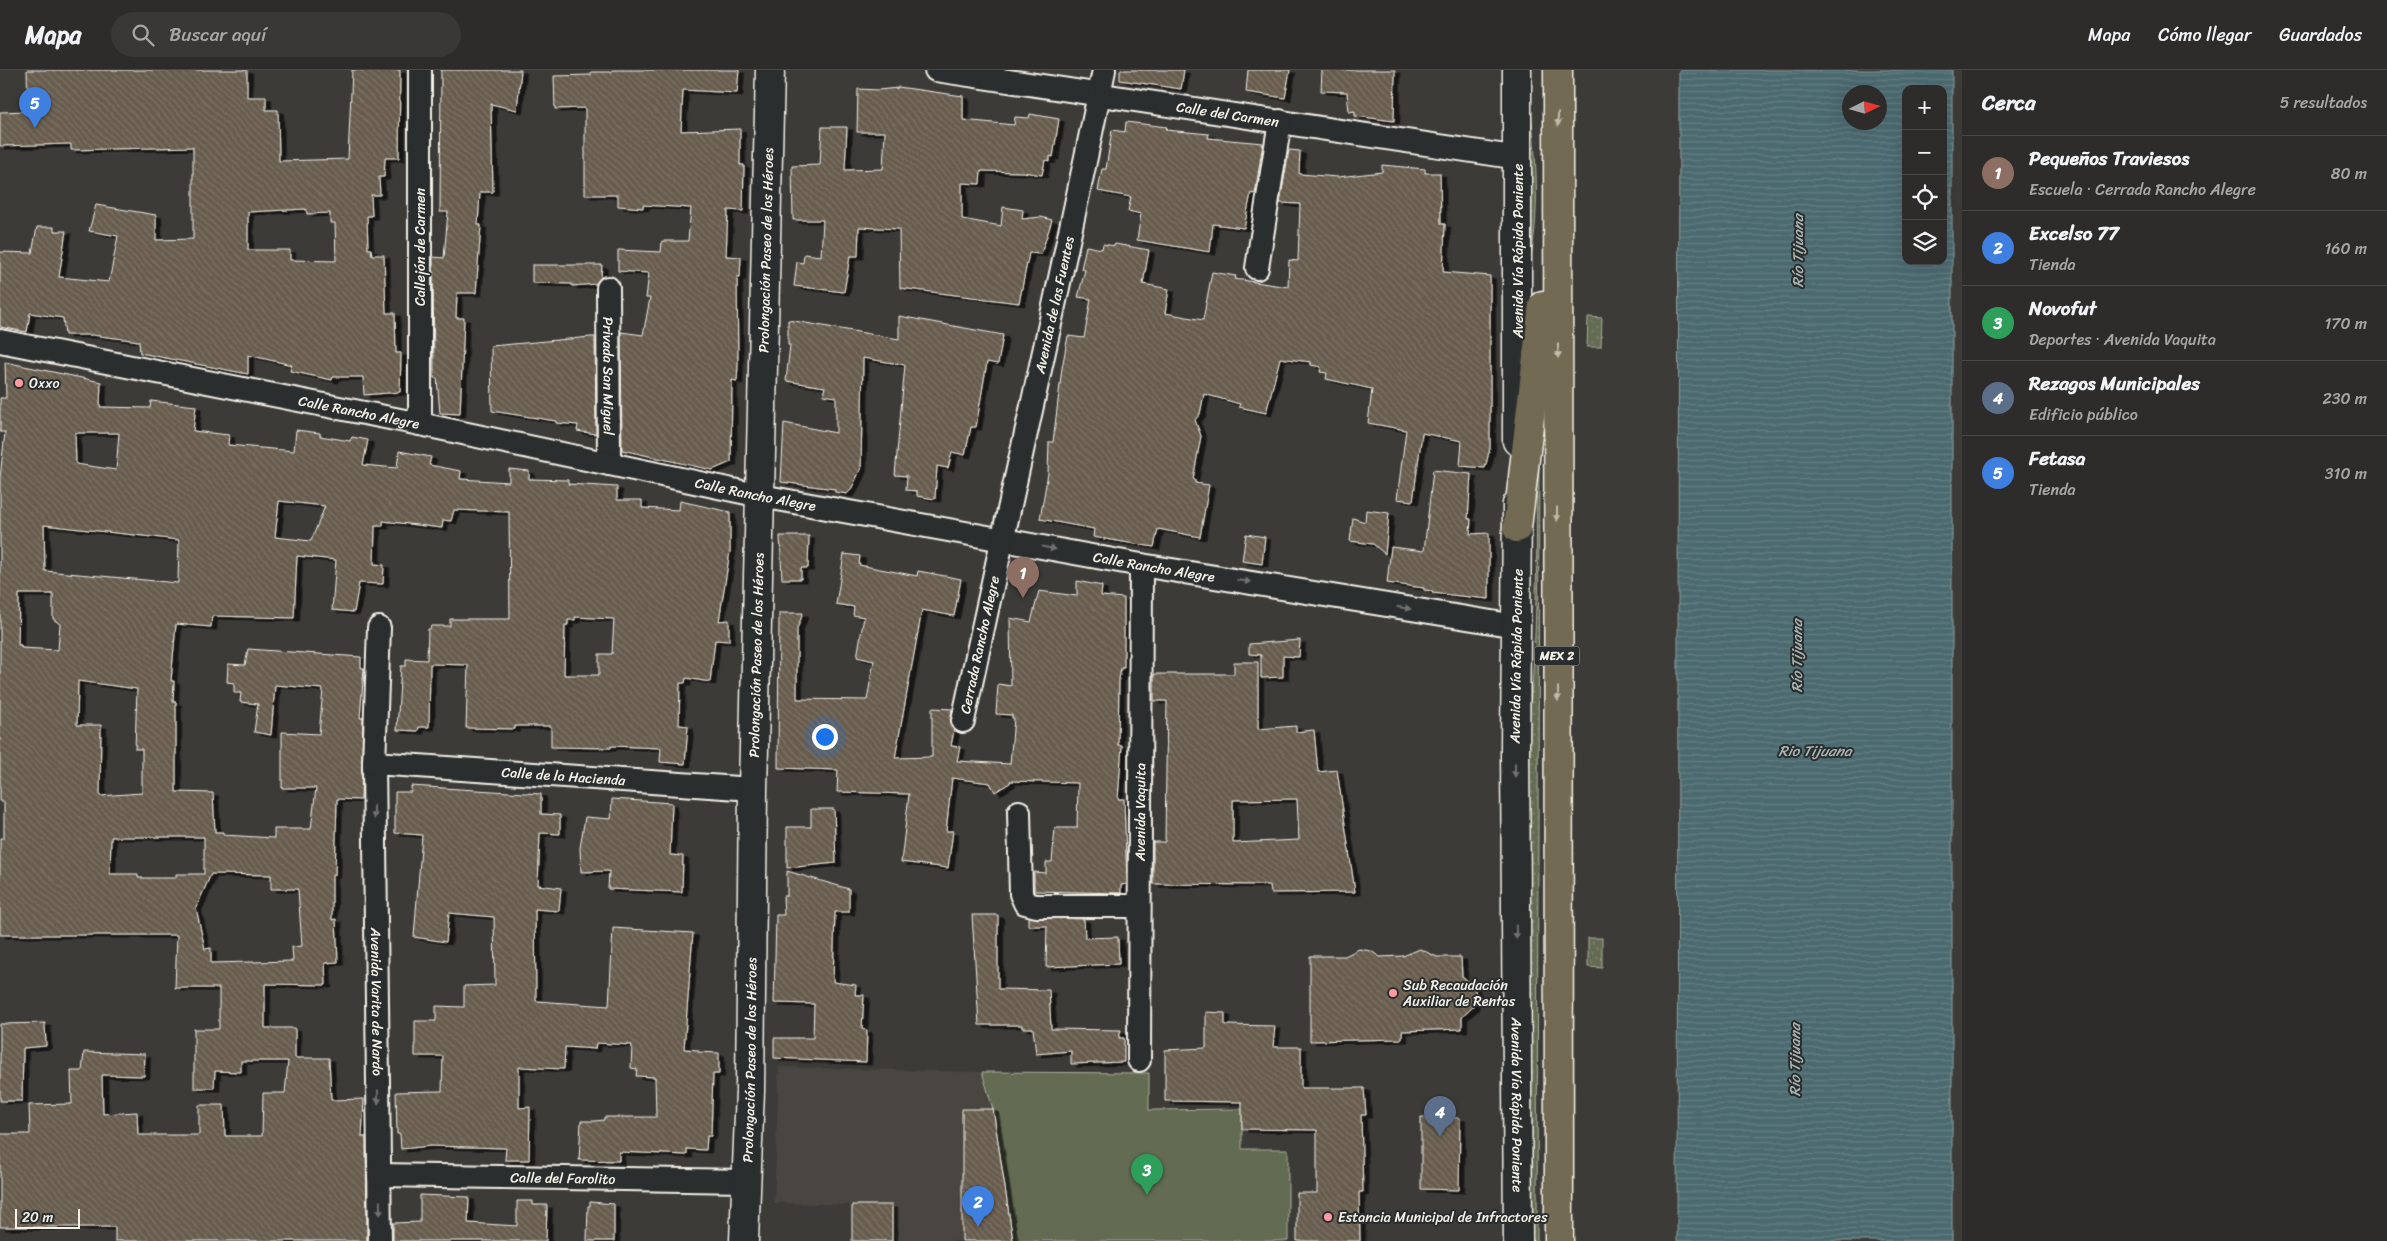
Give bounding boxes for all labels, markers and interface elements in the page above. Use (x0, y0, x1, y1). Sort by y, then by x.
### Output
search box (111, 12, 461, 57)
text: Mapa (25, 14, 81, 56)
text: Buscar aquí (169, 18, 266, 51)
text: Mapa (2088, 19, 2130, 51)
text: Cómo llegar (2158, 19, 2251, 51)
text: Guardados (2279, 19, 2362, 51)
icon: search (129, 21, 157, 49)
text: Cerca (1982, 84, 2036, 122)
north arrow (1842, 85, 1887, 130)
map controls (1902, 85, 1947, 265)
button: + (1902, 85, 1947, 130)
pin: 5 (19, 87, 51, 128)
text: 5 resultados (2280, 88, 2367, 117)
street label: Calle del Carmen (1175, 94, 1281, 135)
one-way arrow (1554, 111, 1562, 127)
button: − (1902, 130, 1947, 175)
text: Pequeños Traviesos (2029, 142, 2189, 175)
street label: Prolongación Paseo de los Héroes (751, 147, 781, 353)
text: 1 (1995, 159, 2001, 188)
text: 80 m (2331, 159, 2367, 188)
street label: Avenida Vía Rápida Poniente (1506, 164, 1531, 339)
button: locate (1902, 175, 1947, 220)
text: Escuela · Cerrada Rancho Alegre (2029, 175, 2256, 204)
street label: Callejón de Carmen (408, 188, 433, 306)
water label: Río Tijuana (1785, 212, 1811, 287)
text: Excelso 77 (2029, 217, 2119, 250)
button: layers (1902, 220, 1947, 265)
street label: Avenida de las Fuentes (1027, 234, 1082, 377)
text: 2 (1993, 234, 2003, 263)
text: 160 m (2324, 234, 2367, 263)
text: Tienda (2029, 250, 2076, 279)
text: Novofut (2029, 292, 2096, 325)
text: 3 (1994, 309, 2002, 338)
text: 170 m (2324, 309, 2367, 338)
street label: Privada San Miguel (595, 317, 621, 436)
text: Deportes · Avenida Vaquita (2029, 325, 2216, 354)
one-way arrow (1554, 343, 1562, 359)
text: Rezagos Municipales (2029, 367, 2200, 400)
place label: Oxxo (29, 371, 60, 396)
marker: Oxxo (13, 377, 25, 389)
text: 4 (1993, 384, 2003, 413)
text: 230 m (2322, 384, 2367, 413)
street label: Calle Rancho Alegre (296, 388, 422, 437)
text: Edificio público (2029, 400, 2138, 429)
text: Fetasa (2029, 442, 2085, 475)
text: 5 (1993, 459, 2003, 488)
text: 310 m (2325, 459, 2367, 488)
street label: Calle Rancho Alegre (693, 470, 818, 519)
text: Tienda (2029, 475, 2076, 504)
one-way arrow (1553, 506, 1561, 522)
one-way arrow (1042, 544, 1058, 552)
street label: Calle Rancho Alegre (1091, 545, 1217, 590)
street label: Prolongación Paseo de los Héroes (742, 552, 772, 758)
pin: 1 (1007, 557, 1039, 598)
street label: Avenida Vía Rápida Poniente (1502, 568, 1531, 745)
street label: Cerrada Rancho Alegre (953, 573, 1007, 716)
one-way arrow (1236, 577, 1252, 585)
one-way arrow (1396, 605, 1412, 613)
water label: Río Tijuana (1784, 617, 1810, 692)
road number: MEX 2 (1534, 646, 1580, 666)
one-way arrow (1554, 686, 1562, 702)
your location (812, 724, 838, 750)
water label: Rio Tijuana (1779, 738, 1853, 764)
street label: Calle de la Hacienda (501, 760, 627, 793)
one-way arrow (1511, 762, 1519, 778)
street label: Avenida Vaquita (1128, 763, 1153, 862)
one-way arrow (370, 804, 378, 820)
one-way arrow (1512, 924, 1520, 940)
street label: Avenida Varita de Nardo (363, 927, 390, 1076)
street label: Prolongación Paseo de los Héroes (735, 957, 764, 1163)
place label: Sub Recaudación Auxiliar de Rentas (1402, 973, 1516, 1014)
marker: Sub Recaudación Auxiliar de Rentas (1387, 987, 1399, 999)
street label: Avenida Vía Rápida Poniente (1504, 1016, 1530, 1193)
water label: Río Tijuana (1782, 1021, 1808, 1096)
one-way arrow (374, 1089, 382, 1105)
pin: 4 (1424, 1096, 1456, 1137)
pin: 3 (1131, 1154, 1163, 1195)
street label: Calle del Farolito (510, 1165, 616, 1192)
pin: 2 (962, 1186, 994, 1227)
one-way arrow (376, 1200, 384, 1216)
text: 20 m (22, 1205, 53, 1230)
place label: Estancia Municipal de Infractores (1338, 1205, 1548, 1230)
scale bar (15, 1206, 80, 1229)
marker: Estancia Municipal de Infractores (1322, 1211, 1334, 1223)

